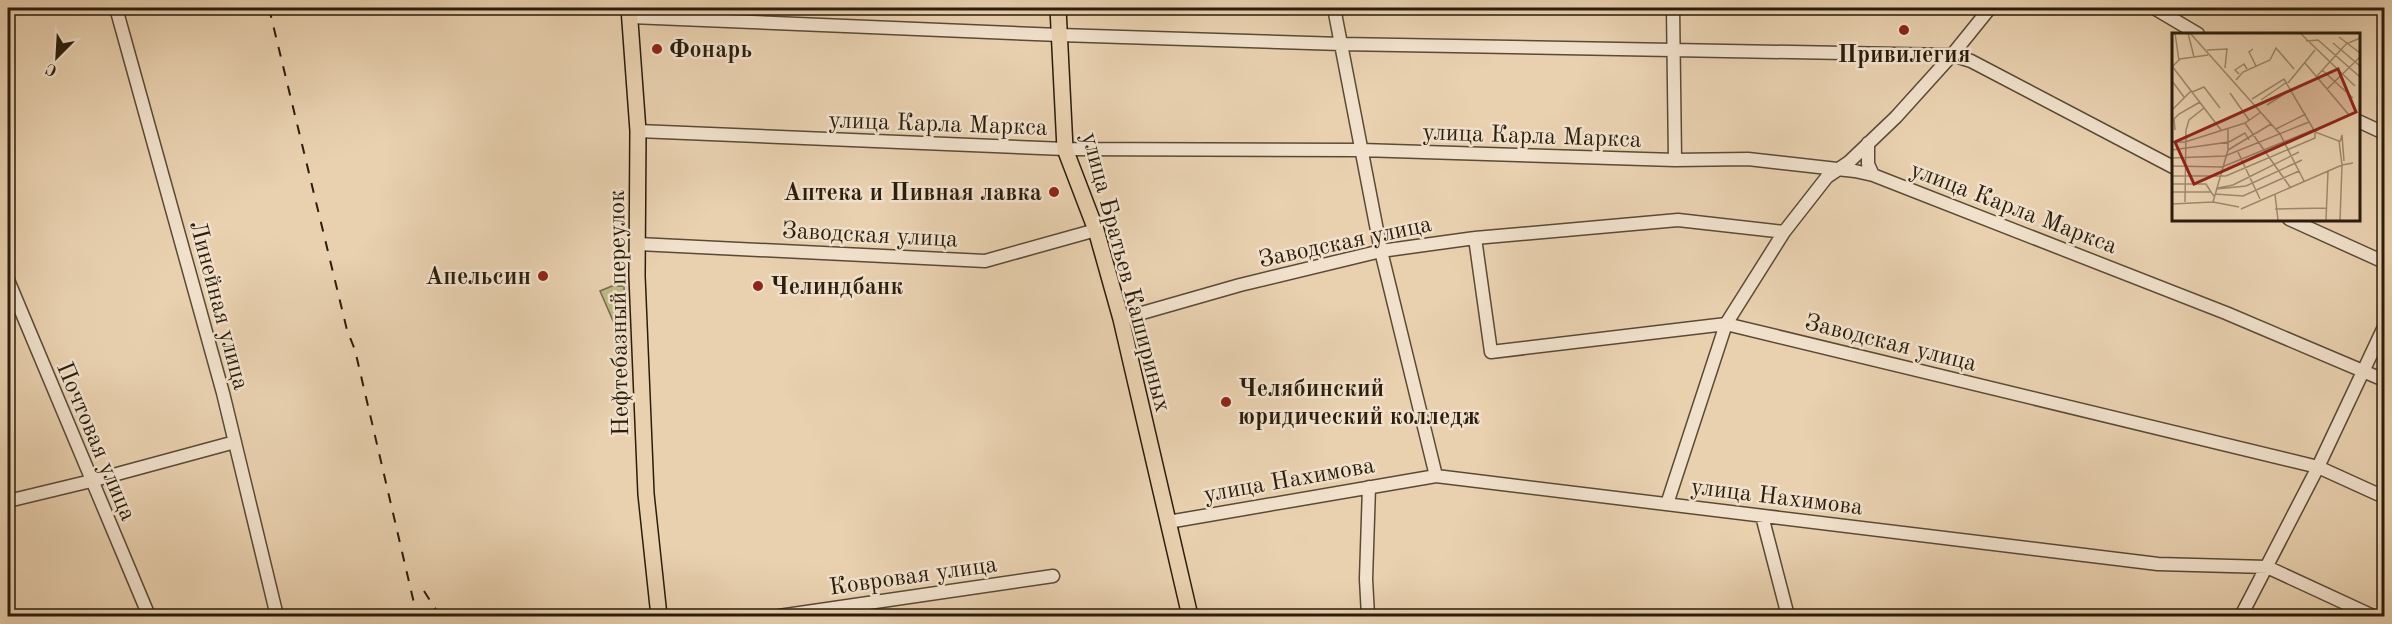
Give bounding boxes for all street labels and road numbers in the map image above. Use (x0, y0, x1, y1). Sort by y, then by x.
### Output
street label: улица Карла Маркса (828, 109, 1048, 141)
street label: улица Карла Маркса (1422, 121, 1642, 153)
street label: улица Братьев Кашириных (1076, 130, 1174, 415)
street label: улица Карла Маркса (1907, 158, 2120, 259)
street label: Нефтебазный переулок (606, 190, 634, 436)
street label: Заводская улица (1257, 213, 1434, 273)
street label: Линейная улица (184, 218, 252, 393)
street label: Заводская улица (781, 219, 959, 253)
street label: Заводская улица (1802, 311, 1979, 377)
street label: Почтовая улица (51, 359, 139, 525)
street label: улица Нахимова (1202, 454, 1377, 508)
street label: улица Нахимова (1689, 476, 1864, 520)
street label: Ковровая улица (828, 553, 999, 601)

